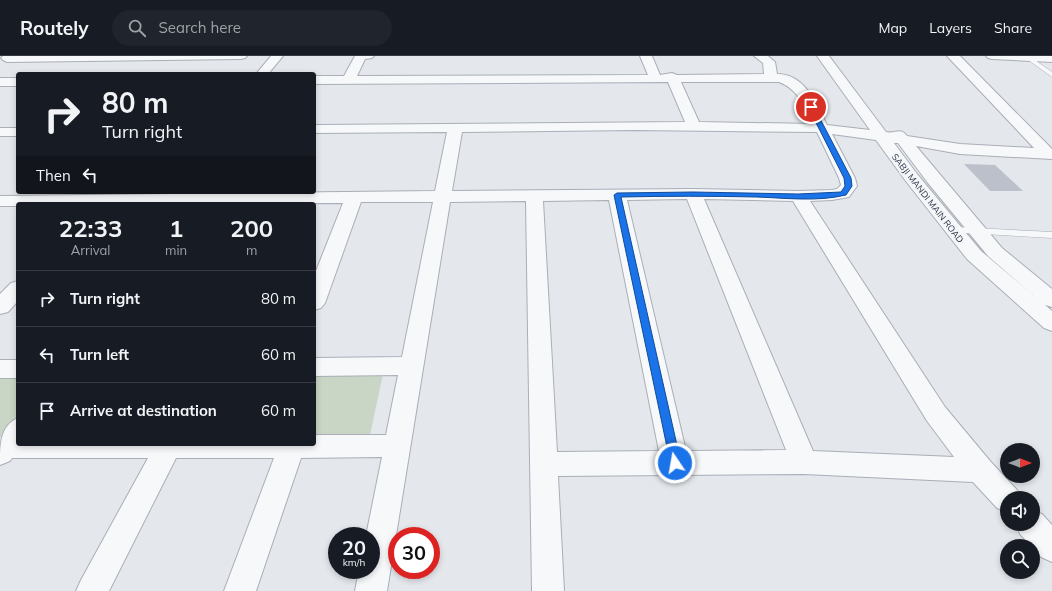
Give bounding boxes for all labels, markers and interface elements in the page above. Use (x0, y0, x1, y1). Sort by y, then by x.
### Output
search box (112, 10, 392, 46)
text: Routely (20, 16, 88, 40)
icon: search (126, 17, 148, 39)
text: Search here (158, 18, 241, 37)
text: Map (878, 19, 907, 37)
text: Layers (929, 19, 972, 37)
text: Share (994, 19, 1032, 37)
text: 80 m (102, 85, 168, 120)
icon: right (36, 88, 88, 140)
pin (794, 90, 828, 124)
icon: arrive (800, 96, 822, 118)
text: Turn right (102, 120, 182, 143)
street label: SABJI MANDI MAIN ROAD (890, 151, 967, 245)
icon: left (79, 164, 101, 186)
text: Then (36, 166, 71, 185)
text: 22:33 (59, 213, 122, 243)
text: 1 (169, 213, 183, 243)
text: 200 (230, 213, 273, 243)
text: Arrival (71, 242, 110, 258)
text: min (165, 242, 187, 258)
text: m (246, 242, 257, 258)
icon: right (36, 288, 58, 310)
text: Turn right (70, 289, 140, 308)
text: 80 m (261, 289, 296, 308)
icon: left (36, 344, 58, 366)
text: Turn left (70, 345, 129, 364)
text: 60 m (261, 345, 296, 364)
icon: arrive (36, 400, 58, 422)
text: Arrive at destination (70, 401, 217, 420)
text: 60 m (261, 401, 296, 420)
position arrow (654, 442, 696, 484)
north arrow (1000, 443, 1040, 483)
map controls (1000, 443, 1040, 579)
button: sound (1000, 491, 1040, 531)
speed limit sign: 30 (388, 527, 440, 579)
text: 20 (342, 535, 366, 560)
button: search (1000, 539, 1040, 579)
text: km/h (343, 556, 365, 569)

